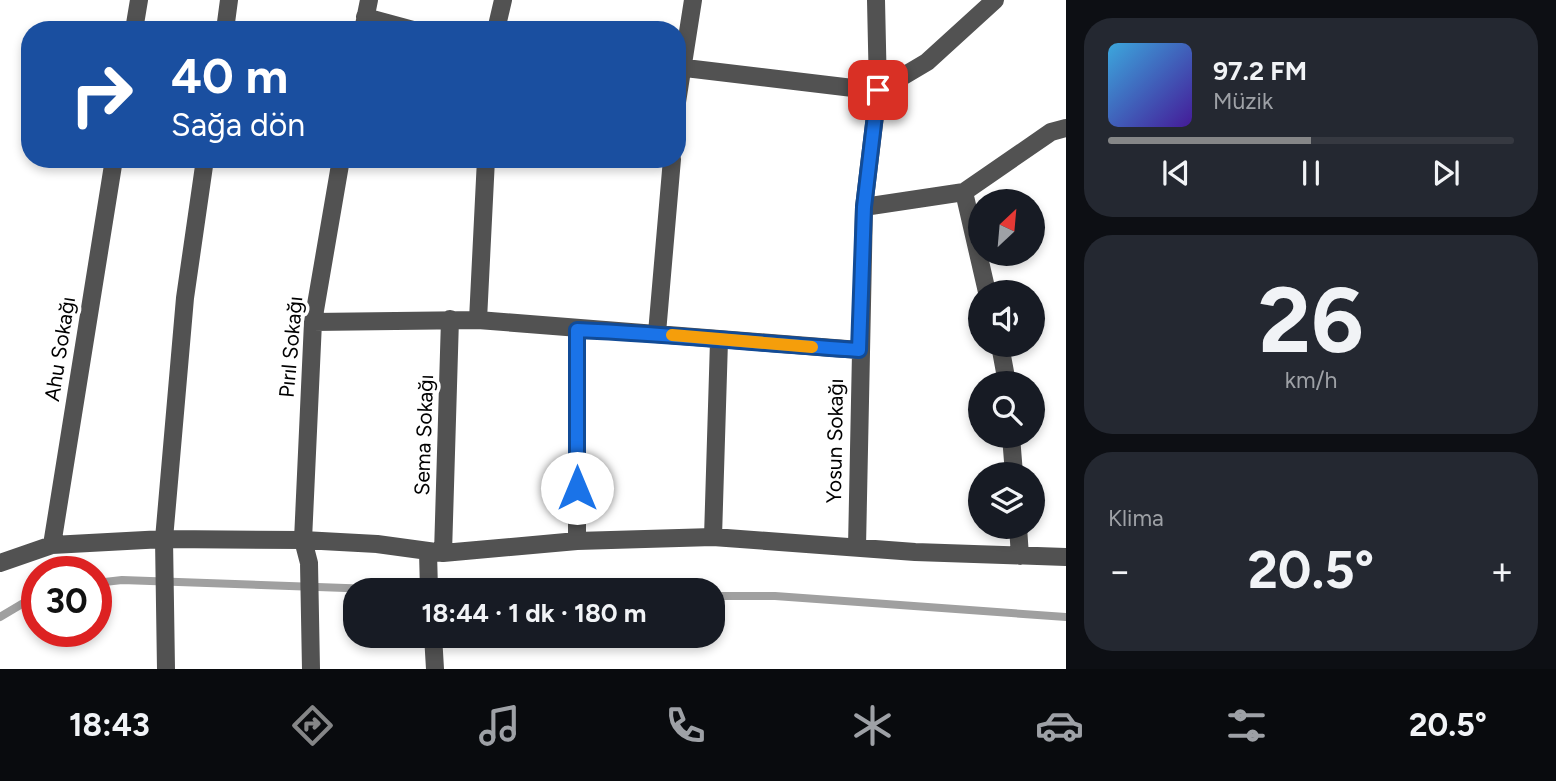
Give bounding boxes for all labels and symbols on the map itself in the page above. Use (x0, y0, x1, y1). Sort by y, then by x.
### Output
pin (848, 60, 908, 120)
north arrow (968, 189, 1045, 266)
street label: Ahu Sokağı (39, 295, 80, 403)
street label: Pırıl Sokağı (274, 295, 307, 399)
street label: Sema Sokağı (409, 374, 438, 496)
street label: Yosun Sokağı (821, 378, 848, 504)
position arrow (540, 451, 614, 525)
speed limit sign: 30 (21, 556, 112, 647)

